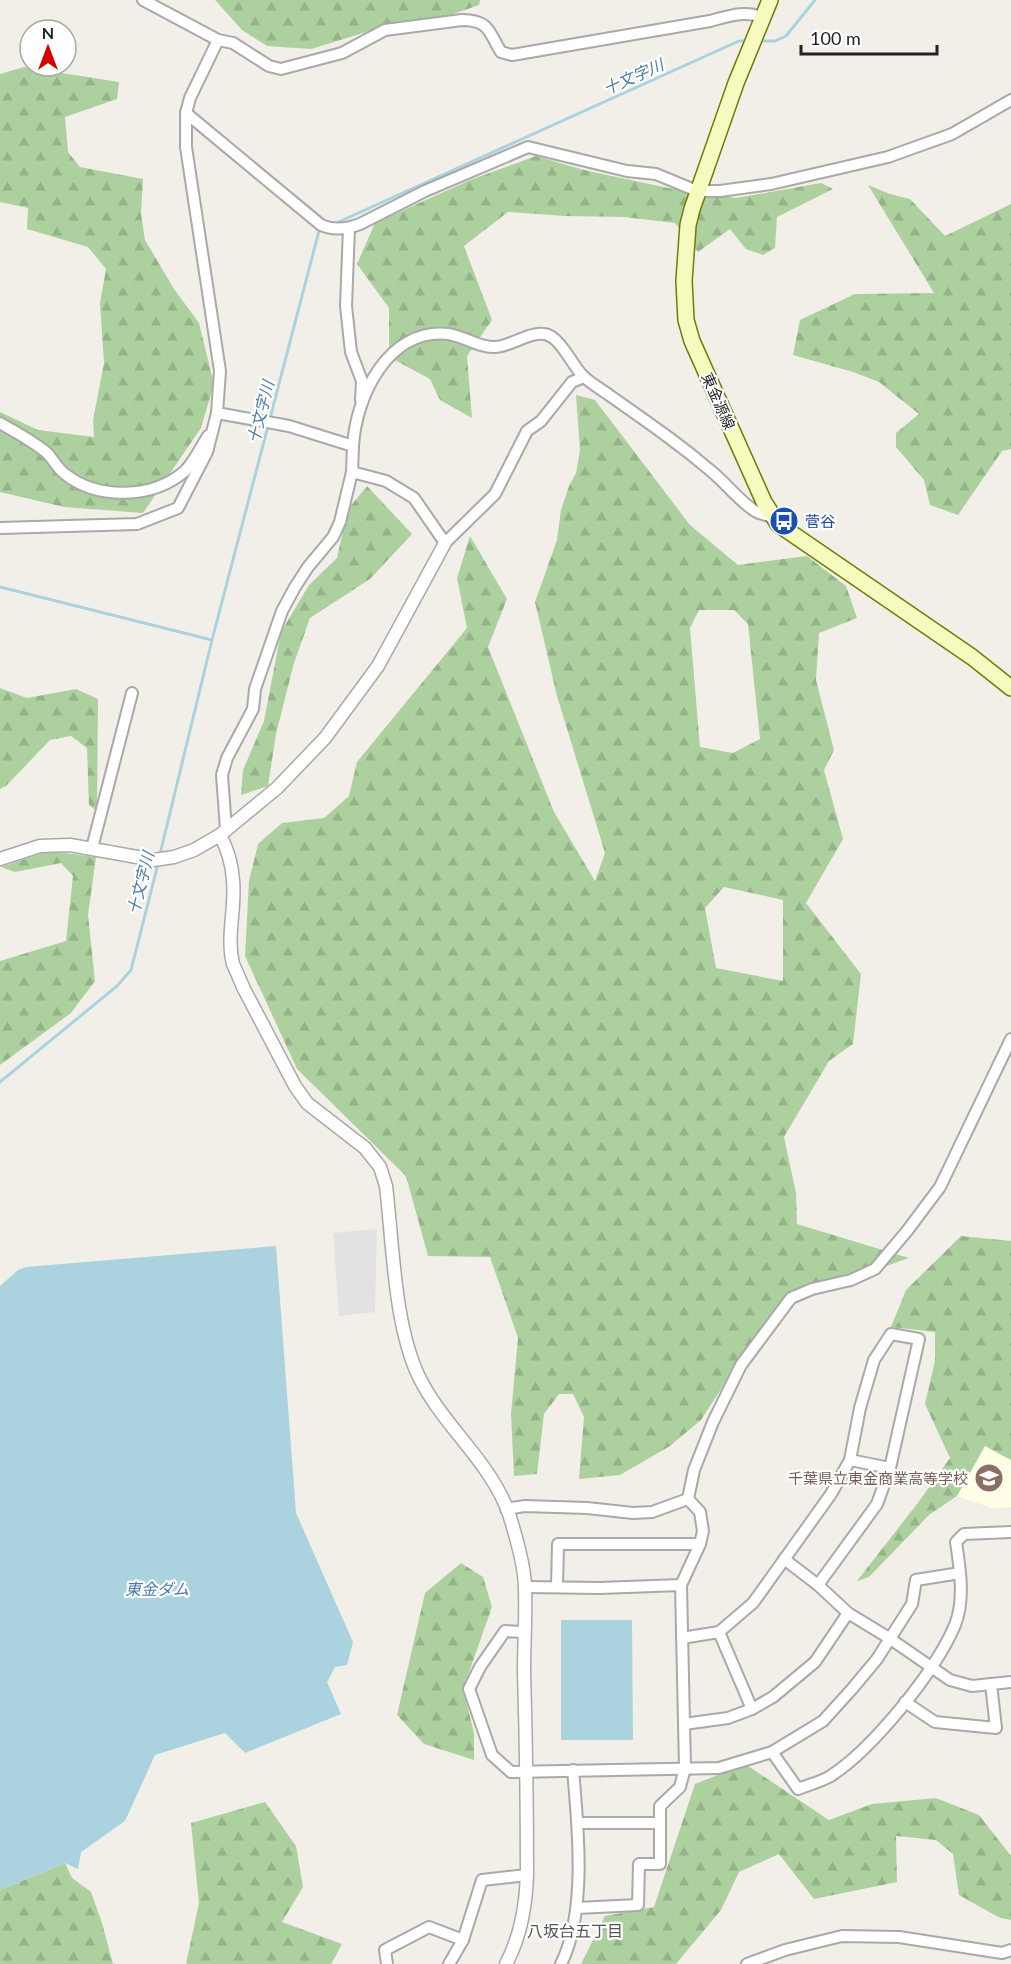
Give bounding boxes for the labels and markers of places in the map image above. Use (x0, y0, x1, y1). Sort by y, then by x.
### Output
bus stop icon: 菅谷 (768, 505, 800, 537)
place label: 菅谷 (805, 512, 835, 530)
school or university icon: 千葉県立東金商業高等学校 (973, 1462, 1005, 1494)
place label: 千葉県立東金商業高等学校 (788, 1469, 968, 1487)

